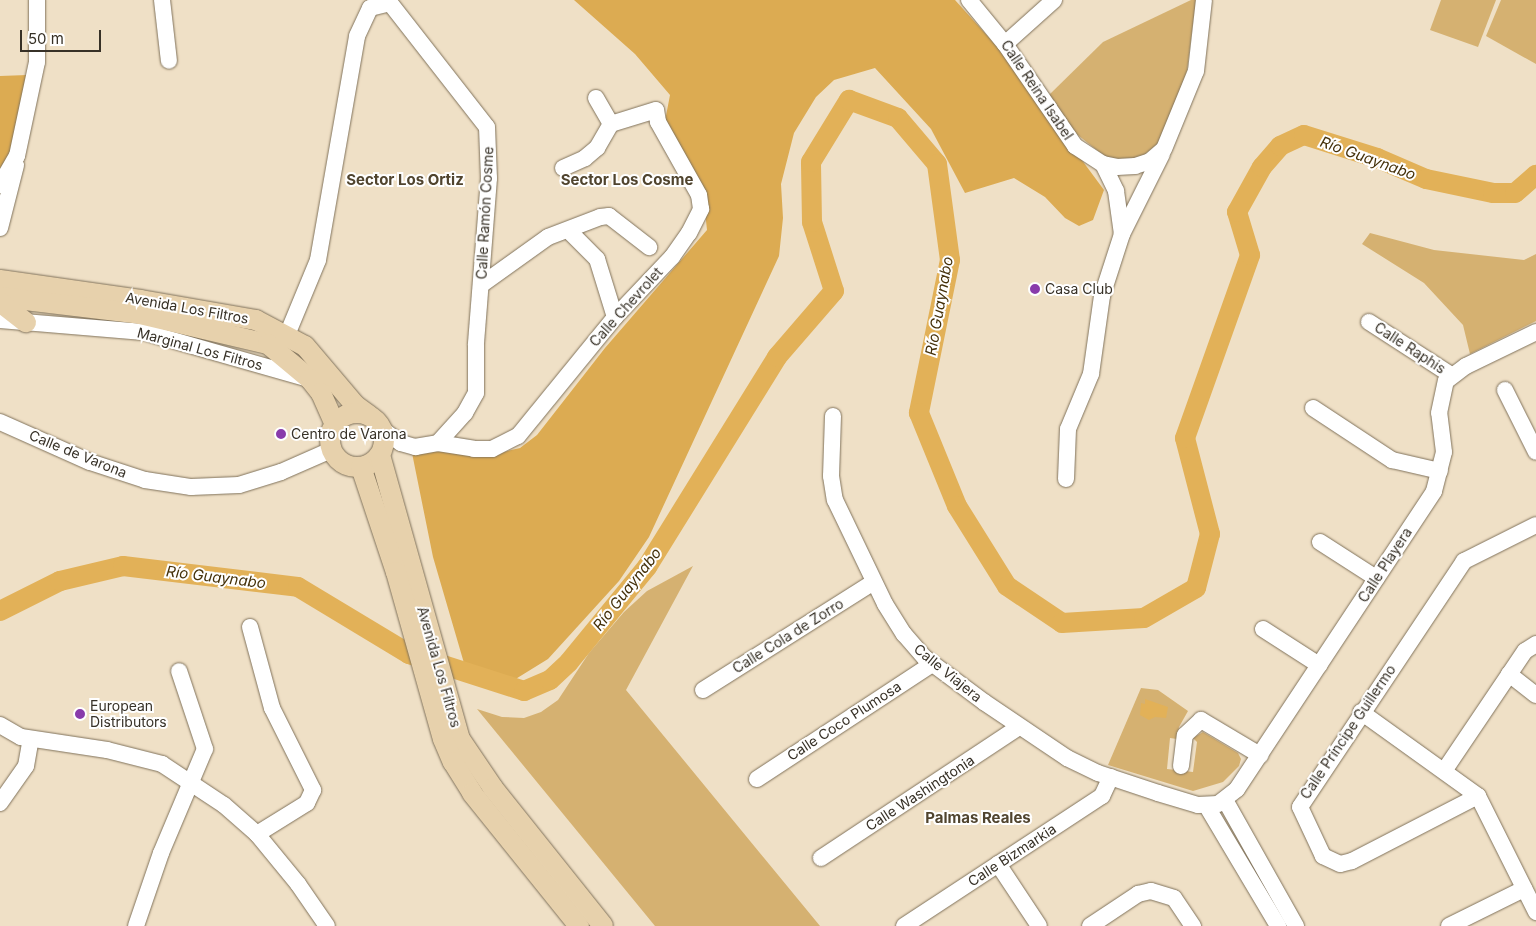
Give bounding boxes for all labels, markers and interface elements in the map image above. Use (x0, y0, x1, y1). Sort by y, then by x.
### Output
scale bar (22, 20, 104, 52)
text: 50 m (28, 29, 64, 48)
street label: Calle Reina Isabel (997, 37, 1077, 143)
water label: Río Guaynabo (1318, 132, 1418, 184)
street label: Calle Ramón Cosme (473, 146, 497, 280)
district label: Sector Los Ortiz (346, 171, 464, 189)
district label: Sector Los Cosme (561, 171, 693, 189)
water label: Río Guaynabo (921, 255, 957, 357)
street label: Calle Chevrolet (586, 264, 666, 350)
place label: Casa Club (1045, 281, 1113, 297)
marker: Casa Club (1029, 283, 1041, 295)
street label: Avenida Los Filtros (124, 289, 250, 327)
street label: Calle Raphis (1371, 319, 1449, 377)
street label: Marginal Los Filtros (135, 324, 265, 374)
place label: Centro de Varona (291, 426, 407, 442)
street label: Calle de Varona (27, 427, 129, 481)
marker: Centro de Varona (275, 428, 287, 440)
street label: Calle Playera (1355, 524, 1415, 606)
water label: Río Guaynabo (589, 544, 665, 634)
water label: Río Guaynabo (165, 562, 267, 592)
street label: Calle Cola de Zorro (729, 595, 847, 677)
street label: Avenida Los Filtros (414, 605, 464, 729)
street label: Calle Viajera (911, 640, 985, 706)
street label: Calle Príncipe Guillermo (1297, 662, 1399, 802)
street label: Calle Coco Plumosa (784, 678, 904, 764)
place label: European Distributors (90, 698, 167, 730)
marker: European Distributors (74, 708, 86, 720)
street label: Calle Washingtonia (863, 752, 977, 834)
district label: Palmas Reales (925, 809, 1031, 827)
street label: Calle Bizmarkia (965, 820, 1059, 890)

